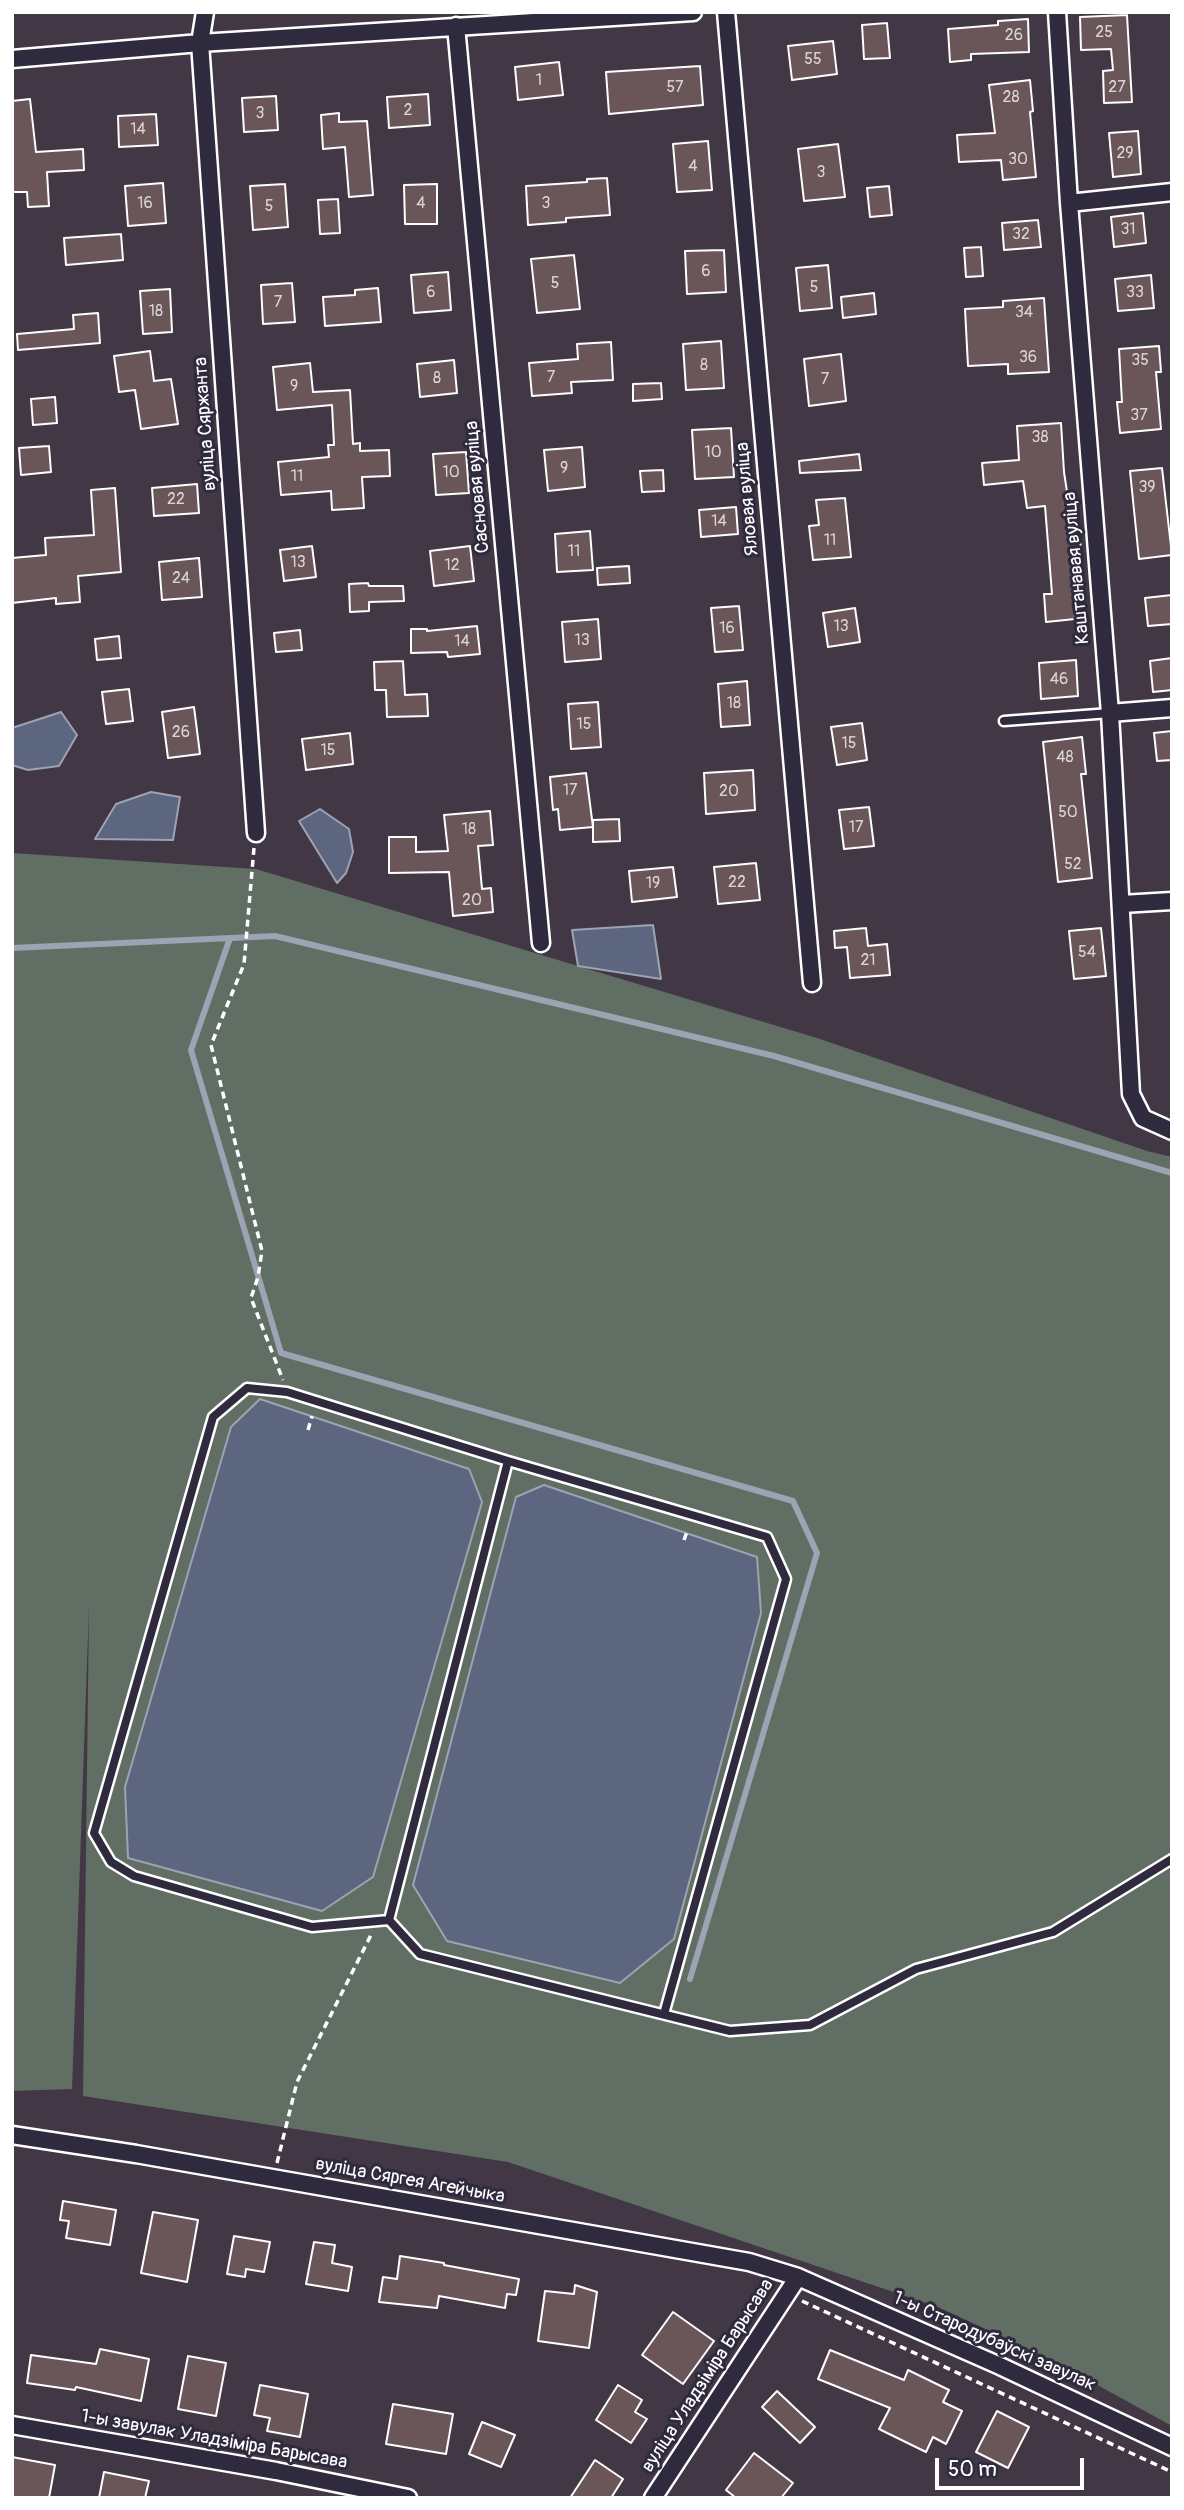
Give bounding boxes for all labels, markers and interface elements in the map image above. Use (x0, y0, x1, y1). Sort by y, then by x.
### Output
house number: 25 (1095, 23, 1113, 43)
house number: 26 (1005, 26, 1023, 46)
house number: 55 (804, 50, 822, 70)
house number: 1 (536, 71, 542, 91)
house number: 57 (666, 78, 684, 98)
house number: 27 (1108, 78, 1126, 98)
house number: 28 (1002, 88, 1020, 108)
house number: 2 (404, 101, 412, 121)
house number: 3 (256, 104, 264, 124)
house number: 14 (130, 120, 146, 140)
house number: 29 (1116, 144, 1134, 164)
house number: 30 (1008, 150, 1028, 170)
house number: 4 (688, 157, 698, 177)
house number: 3 (817, 163, 825, 183)
house number: 16 (137, 194, 153, 214)
house number: 4 (416, 194, 426, 214)
house number: 3 (542, 194, 550, 214)
house number: 5 (265, 197, 273, 217)
house number: 31 (1120, 220, 1136, 240)
house number: 32 (1012, 225, 1030, 245)
house number: 6 (701, 262, 711, 282)
house number: 5 (551, 274, 559, 294)
house number: 5 (810, 278, 818, 298)
house number: 6 (426, 283, 436, 303)
house number: 33 (1126, 283, 1144, 303)
house number: 7 (274, 293, 282, 313)
house number: 18 (149, 302, 163, 322)
house number: 34 (1015, 303, 1033, 323)
house number: 36 (1019, 348, 1037, 368)
house number: 35 (1131, 351, 1149, 371)
street label: вуліца Сяржанта (190, 356, 222, 492)
house number: 8 (700, 356, 708, 376)
house number: 7 (547, 368, 555, 388)
house number: 8 (433, 369, 441, 389)
house number: 7 (821, 370, 829, 390)
house number: 9 (290, 377, 298, 397)
house number: 37 (1130, 406, 1148, 426)
street label: Сасновая вуліца (461, 420, 495, 554)
house number: 38 (1032, 428, 1048, 448)
street label: Яловая вуліца (732, 441, 764, 557)
house number: 10 (704, 443, 722, 463)
house number: 9 (560, 459, 568, 479)
house number: 10 (442, 463, 460, 483)
house number: 11 (291, 467, 303, 487)
house number: 39 (1138, 478, 1156, 498)
house number: 22 (167, 490, 185, 510)
street label: Каштанавая вуліца (1059, 491, 1095, 645)
house number: 14 (711, 512, 727, 532)
house number: 11 (824, 531, 836, 551)
house number: 11 (568, 542, 580, 562)
house number: 13 (290, 553, 306, 573)
house number: 12 (444, 556, 460, 576)
house number: 24 (172, 569, 190, 589)
house number: 13 (833, 617, 849, 637)
house number: 16 (719, 619, 735, 639)
house number: 13 (574, 631, 590, 651)
house number: 14 (454, 632, 470, 652)
house number: 46 (1050, 670, 1068, 690)
house number: 18 (727, 694, 741, 714)
house number: 15 (577, 715, 591, 735)
house number: 26 (172, 723, 190, 743)
house number: 15 (842, 734, 856, 754)
house number: 15 (321, 741, 335, 761)
house number: 48 (1056, 748, 1074, 768)
house number: 17 (563, 781, 577, 801)
house number: 20 (719, 782, 739, 802)
house number: 50 (1058, 803, 1078, 823)
house number: 17 (849, 818, 863, 838)
house number: 18 (462, 820, 476, 840)
house number: 52 (1064, 855, 1082, 875)
house number: 22 (728, 873, 746, 893)
house number: 19 (646, 874, 660, 894)
house number: 20 (462, 891, 482, 911)
house number: 54 (1078, 943, 1096, 963)
house number: 21 (860, 951, 876, 971)
street label: вуліца Сяргея Агейчыка (313, 2153, 507, 2209)
street label: вуліца Уладзіміра Барысава (637, 2275, 779, 2477)
street label: 1-ы Стародубаўскі завулак (889, 2287, 1099, 2397)
street label: 1-ы завулак Уладзіміра Барысава (79, 2405, 349, 2475)
scale bar (939, 2444, 1088, 2488)
text: 50 m (948, 2456, 997, 2483)

